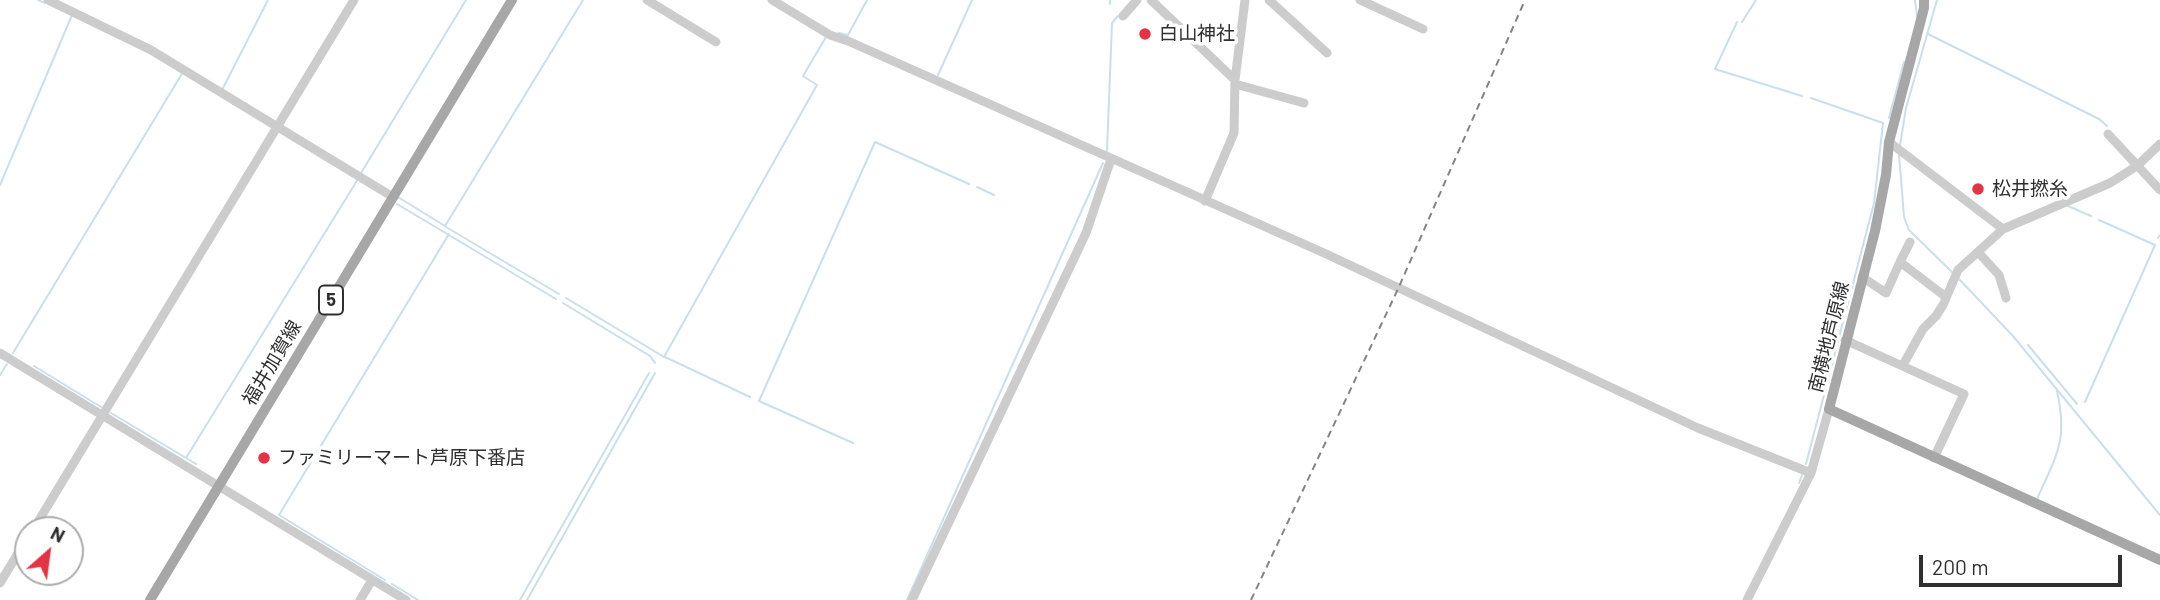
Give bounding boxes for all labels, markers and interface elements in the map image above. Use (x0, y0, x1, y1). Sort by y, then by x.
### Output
place label: 白山神社 (1159, 23, 1235, 45)
marker: 白山神社 (1137, 26, 1153, 42)
place label: 松井撚糸 (1992, 178, 2068, 200)
marker: 松井撚糸 (1970, 181, 1986, 197)
street label: 南横地芦原線 (1804, 279, 1854, 395)
road number: 5 (319, 286, 343, 314)
street label: 福井加賀線 (238, 316, 306, 410)
place label: ファミリーマート芦原下番店 (278, 447, 525, 469)
marker: ファミリーマート芦原下番店 (256, 450, 272, 466)
north arrow (14, 516, 84, 586)
text: N (47, 521, 69, 547)
scale bar (1922, 540, 2125, 584)
text: 200 m (1932, 554, 1989, 579)

